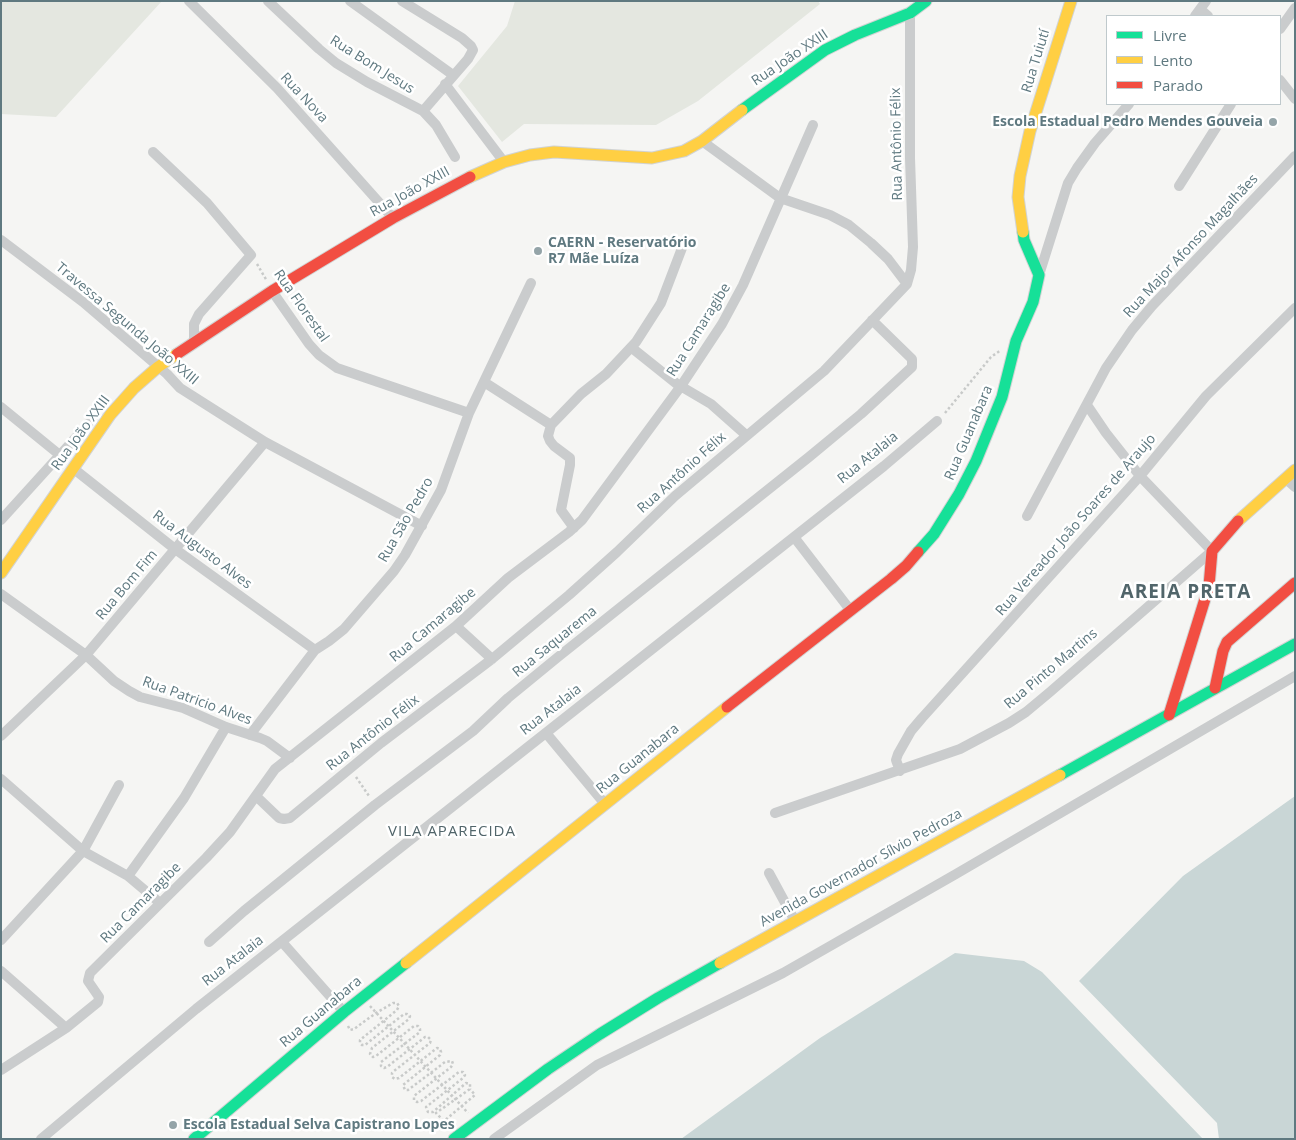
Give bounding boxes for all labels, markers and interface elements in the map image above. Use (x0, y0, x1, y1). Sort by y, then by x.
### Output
legend (1106, 15, 1281, 105)
text: Livre (1153, 25, 1187, 45)
street label: Rua João XXIII (749, 26, 831, 90)
street label: Rua Tuiutí (1018, 27, 1054, 95)
street label: Rua Bom Jesus (327, 32, 417, 98)
text: Lento (1153, 50, 1193, 70)
street label: Rua Nova (277, 69, 331, 127)
text: Parado (1153, 75, 1203, 95)
street label: Rua Antônio Félix (888, 87, 906, 201)
place label: Escola Estadual Pedro Mendes Gouveia (992, 114, 1263, 130)
marker: Escola Estadual Pedro Mendes Gouveia (1267, 116, 1279, 128)
street label: Rua João XXIII (367, 163, 453, 221)
street label: Rua Major Afonso Magalhães (1120, 171, 1262, 321)
place label: CAERN - Reservatório R7 Mãe Luíza (548, 235, 696, 268)
marker: CAERN - Reservatório R7 Mãe Luíza (532, 245, 544, 257)
street label: Travessa Segunda João XXIII (52, 259, 202, 389)
street label: Rua Florestal (270, 267, 332, 345)
street label: Rua Camaragibe (664, 280, 734, 380)
street label: Rua Guanabara (941, 383, 997, 483)
street label: Rua João XXIII (48, 392, 114, 474)
street label: Rua Antônio Félix (634, 429, 730, 517)
street label: Rua Atalaia (834, 429, 902, 487)
street label: Rua Vereador João Soares de Araujo (992, 431, 1160, 619)
street label: Rua São Pedro (375, 475, 437, 565)
street label: Rua Augusto Alves (149, 507, 255, 593)
street label: Rua Bom Fim (93, 546, 161, 624)
district label: AREIA PRETA (1119, 582, 1253, 604)
street label: Rua Camaragibe (387, 584, 479, 666)
street label: Rua Saquarema (510, 603, 600, 681)
street label: Rua Pinto Martins (1001, 625, 1101, 713)
street label: Rua Patricio Alves (140, 673, 254, 729)
street label: Rua Atalaia (517, 681, 585, 739)
street label: Rua Antônio Félix (323, 692, 423, 774)
street label: Rua Guanabara (593, 721, 683, 797)
street label: Avenida Governador Sílvio Pedroza (757, 805, 965, 931)
district label: VILA APARECIDA (386, 823, 518, 841)
street label: Rua Camaragibe (97, 859, 185, 947)
street label: Rua Atalaia (199, 932, 267, 990)
street label: Rua Guanabara (277, 973, 365, 1051)
place label: Escola Estadual Selva Capistrano Lopes (183, 1117, 455, 1133)
marker: Escola Estadual Selva Capistrano Lopes (167, 1119, 179, 1131)

